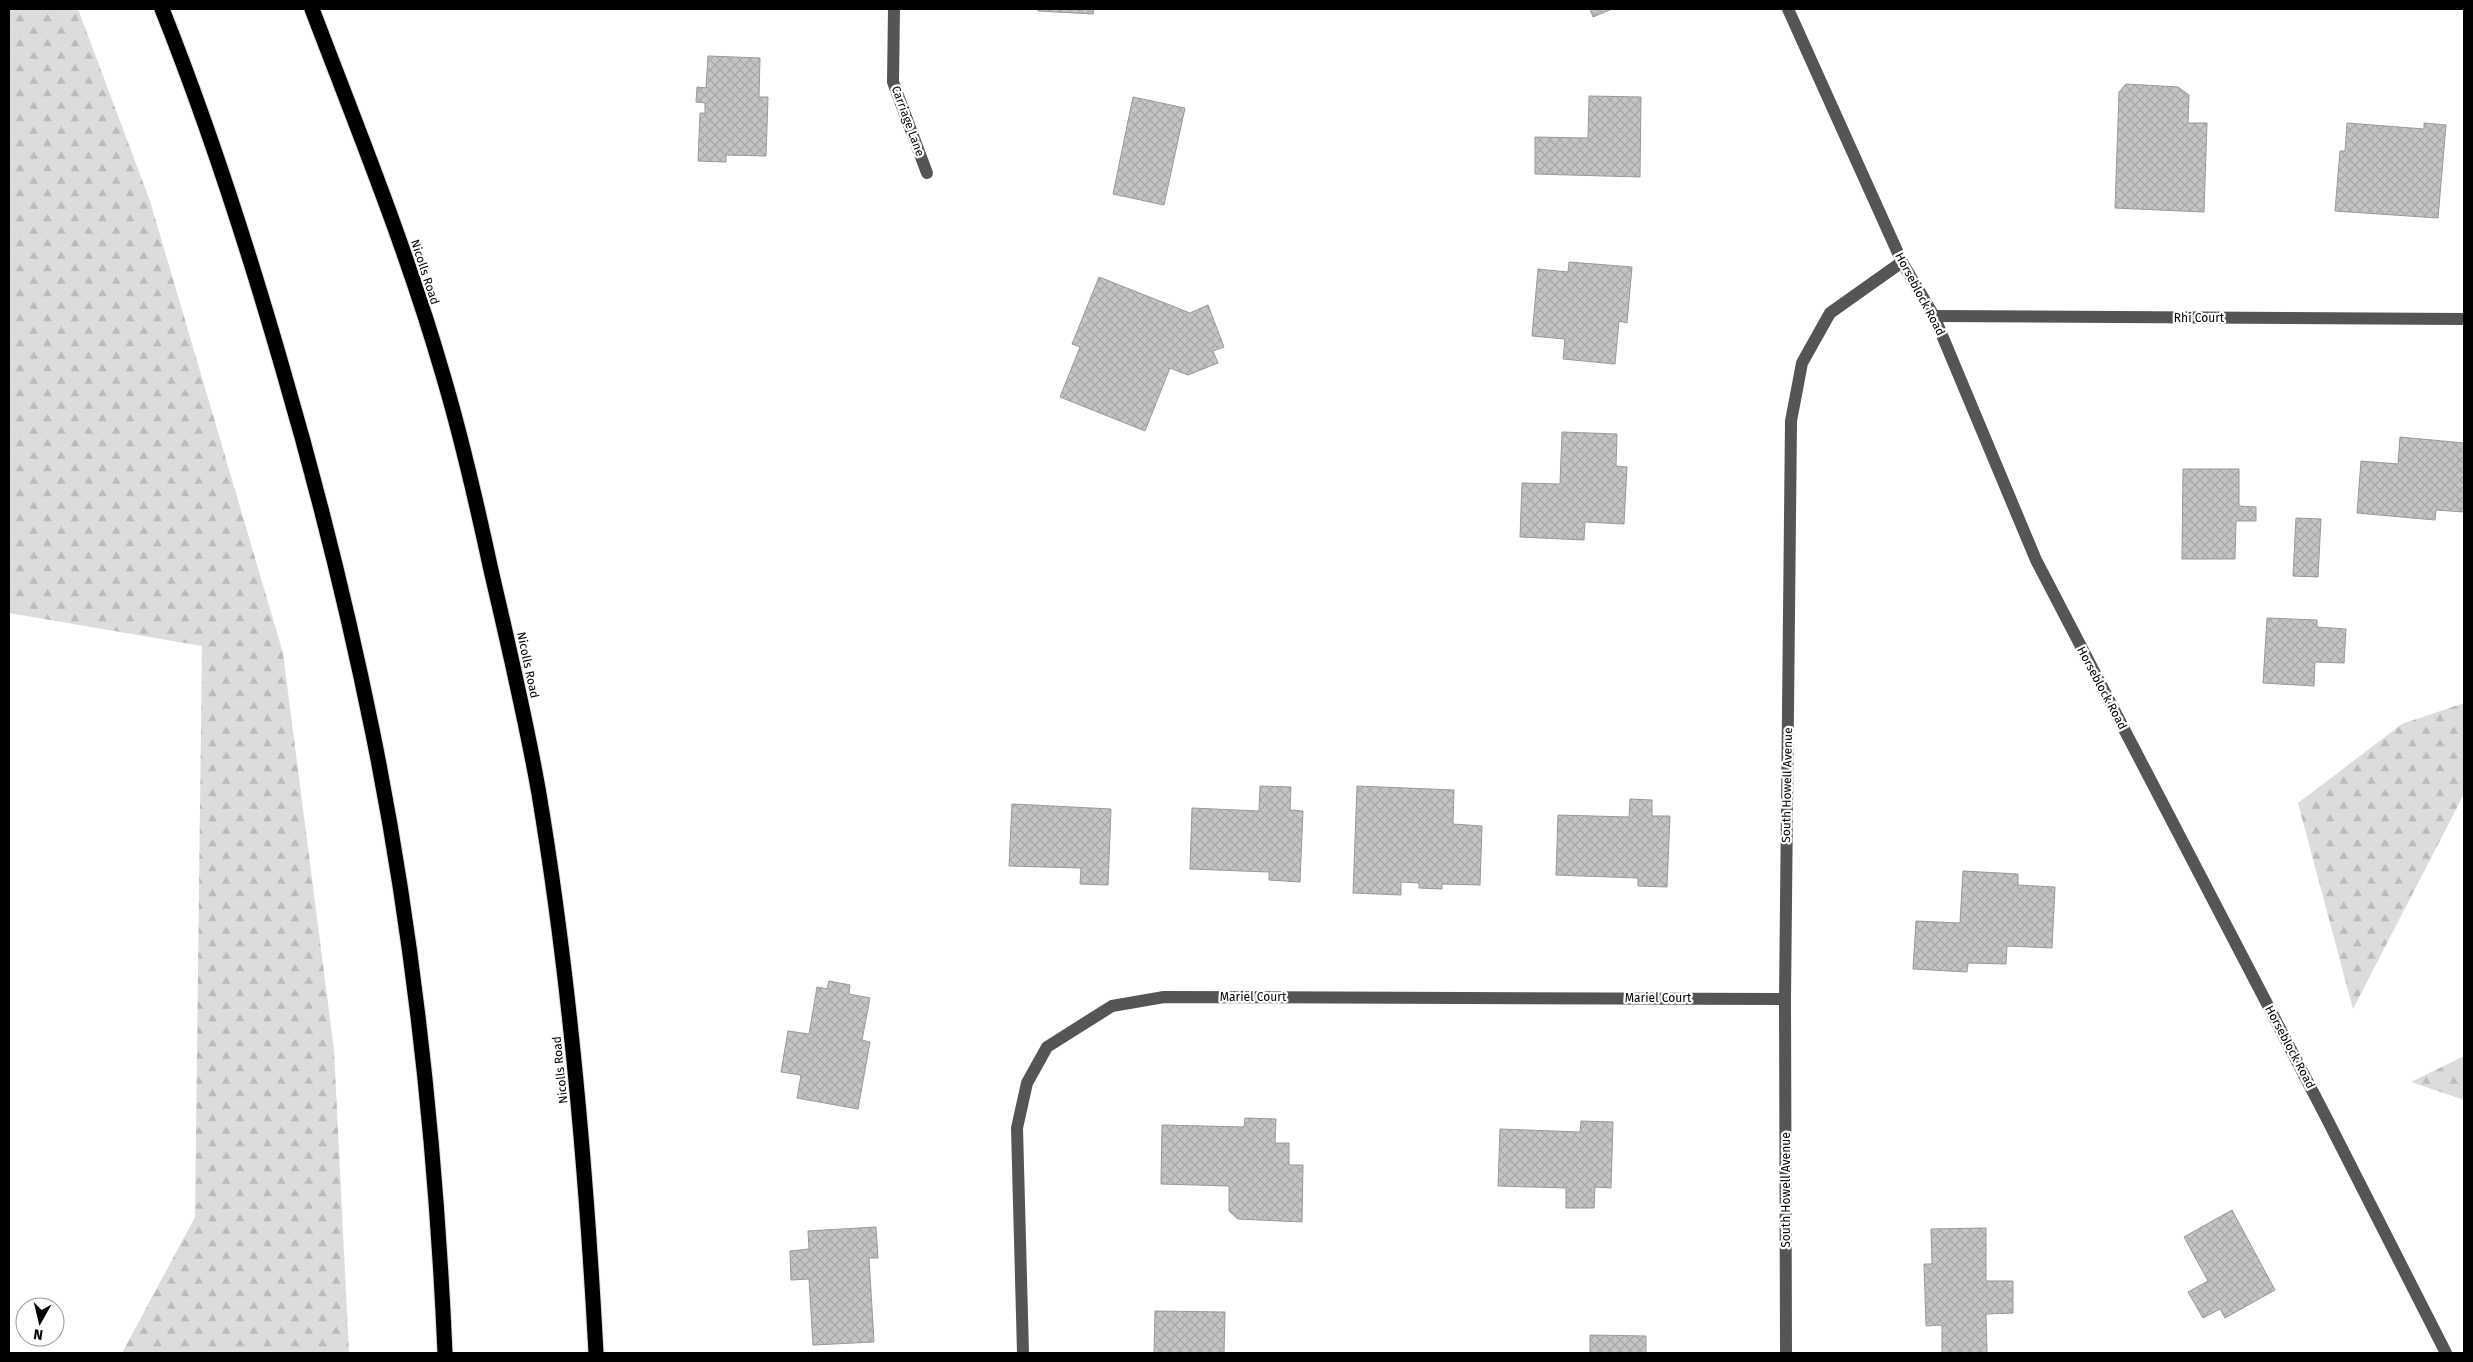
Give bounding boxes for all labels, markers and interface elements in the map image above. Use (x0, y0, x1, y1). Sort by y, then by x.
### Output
street label: Carriage Lane (889, 84, 927, 158)
street label: Nicolls Road (408, 238, 442, 306)
street label: Horseblock Road (1892, 250, 1948, 338)
street label: Rhi Court (2174, 311, 2225, 325)
street label: Nicolls Road (514, 630, 542, 700)
street label: Horseblock Road (2074, 644, 2130, 732)
street label: South Howell Avenue (1779, 727, 1795, 843)
street label: Mariel Court (1220, 990, 1287, 1004)
street label: Mariel Court (1625, 991, 1692, 1005)
street label: Horseblock Road (2262, 1003, 2318, 1091)
street label: Nicolls Road (550, 1036, 570, 1104)
street label: South Howell Avenue (1779, 1132, 1793, 1248)
north arrow (15, 1297, 65, 1347)
text: N (32, 1325, 44, 1343)

